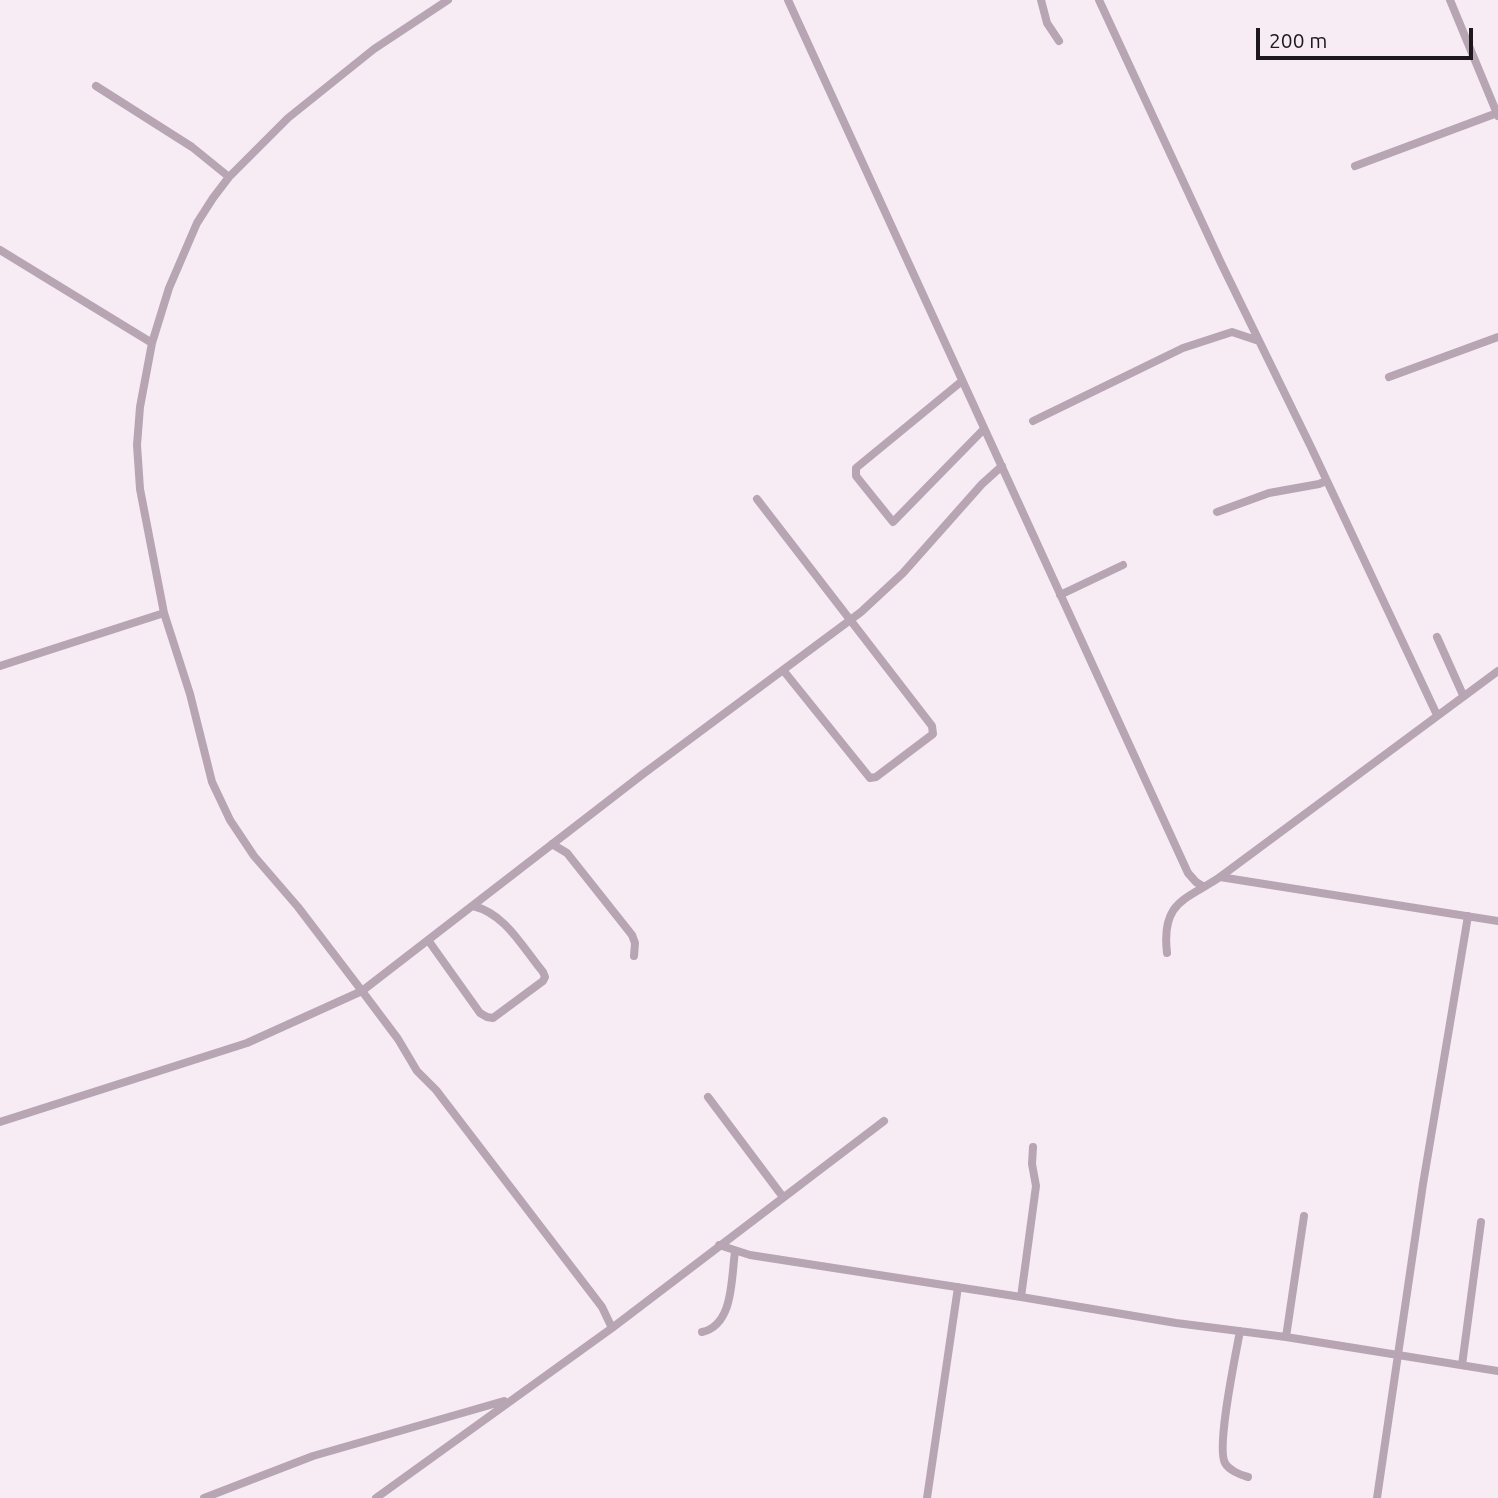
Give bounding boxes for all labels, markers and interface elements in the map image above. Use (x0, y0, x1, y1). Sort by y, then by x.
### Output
scale bar (1260, 14, 1477, 58)
text: 200 m (1269, 28, 1327, 52)

